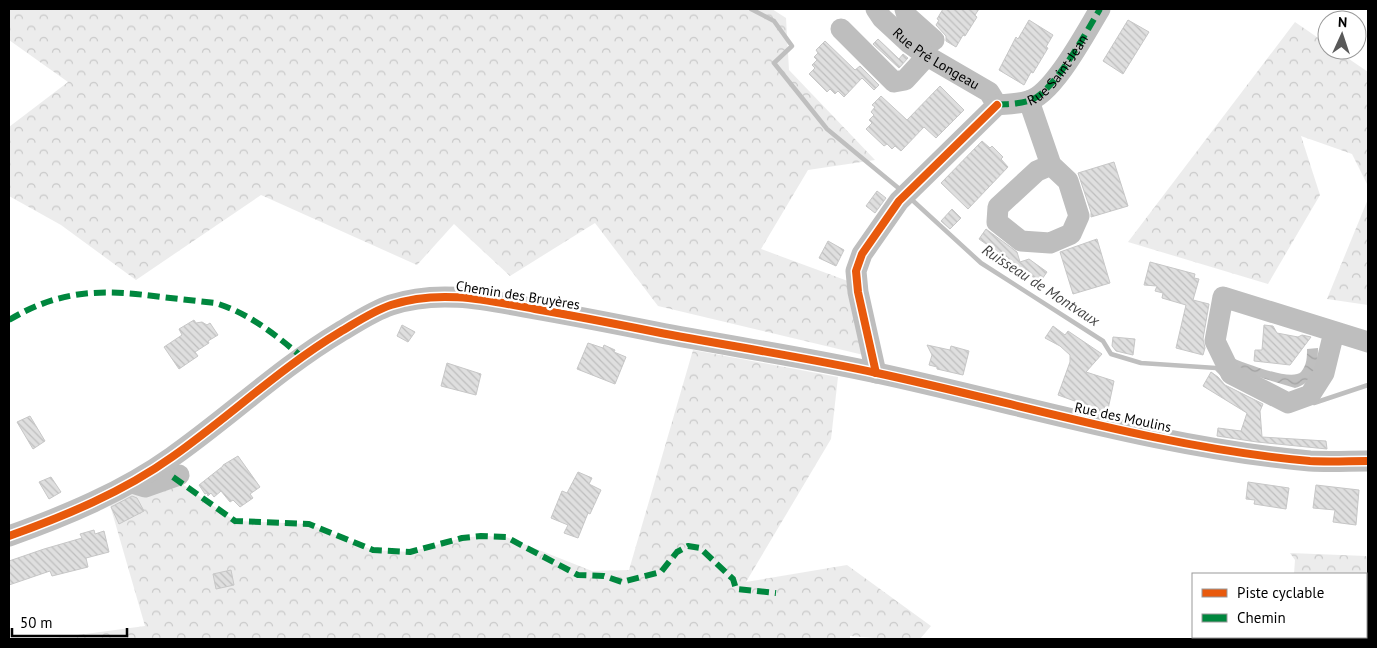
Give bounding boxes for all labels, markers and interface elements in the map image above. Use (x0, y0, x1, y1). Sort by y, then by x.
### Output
north arrow (1317, 10, 1367, 60)
text: N (1338, 13, 1348, 31)
street label: Rue Pré Longeau (889, 24, 983, 94)
street label: Rue Saint-Jean (1024, 31, 1092, 110)
water label: Ruisseau de Montvaux (979, 240, 1104, 330)
street label: Chemin des Bruyères (455, 276, 581, 314)
street label: Rue des Moulins (1073, 398, 1173, 436)
legend (1192, 573, 1367, 638)
text: Piste cyclable (1237, 583, 1324, 602)
scale bar (12, 606, 128, 638)
text: Chemin (1237, 608, 1286, 627)
text: 50 m (20, 613, 53, 632)

